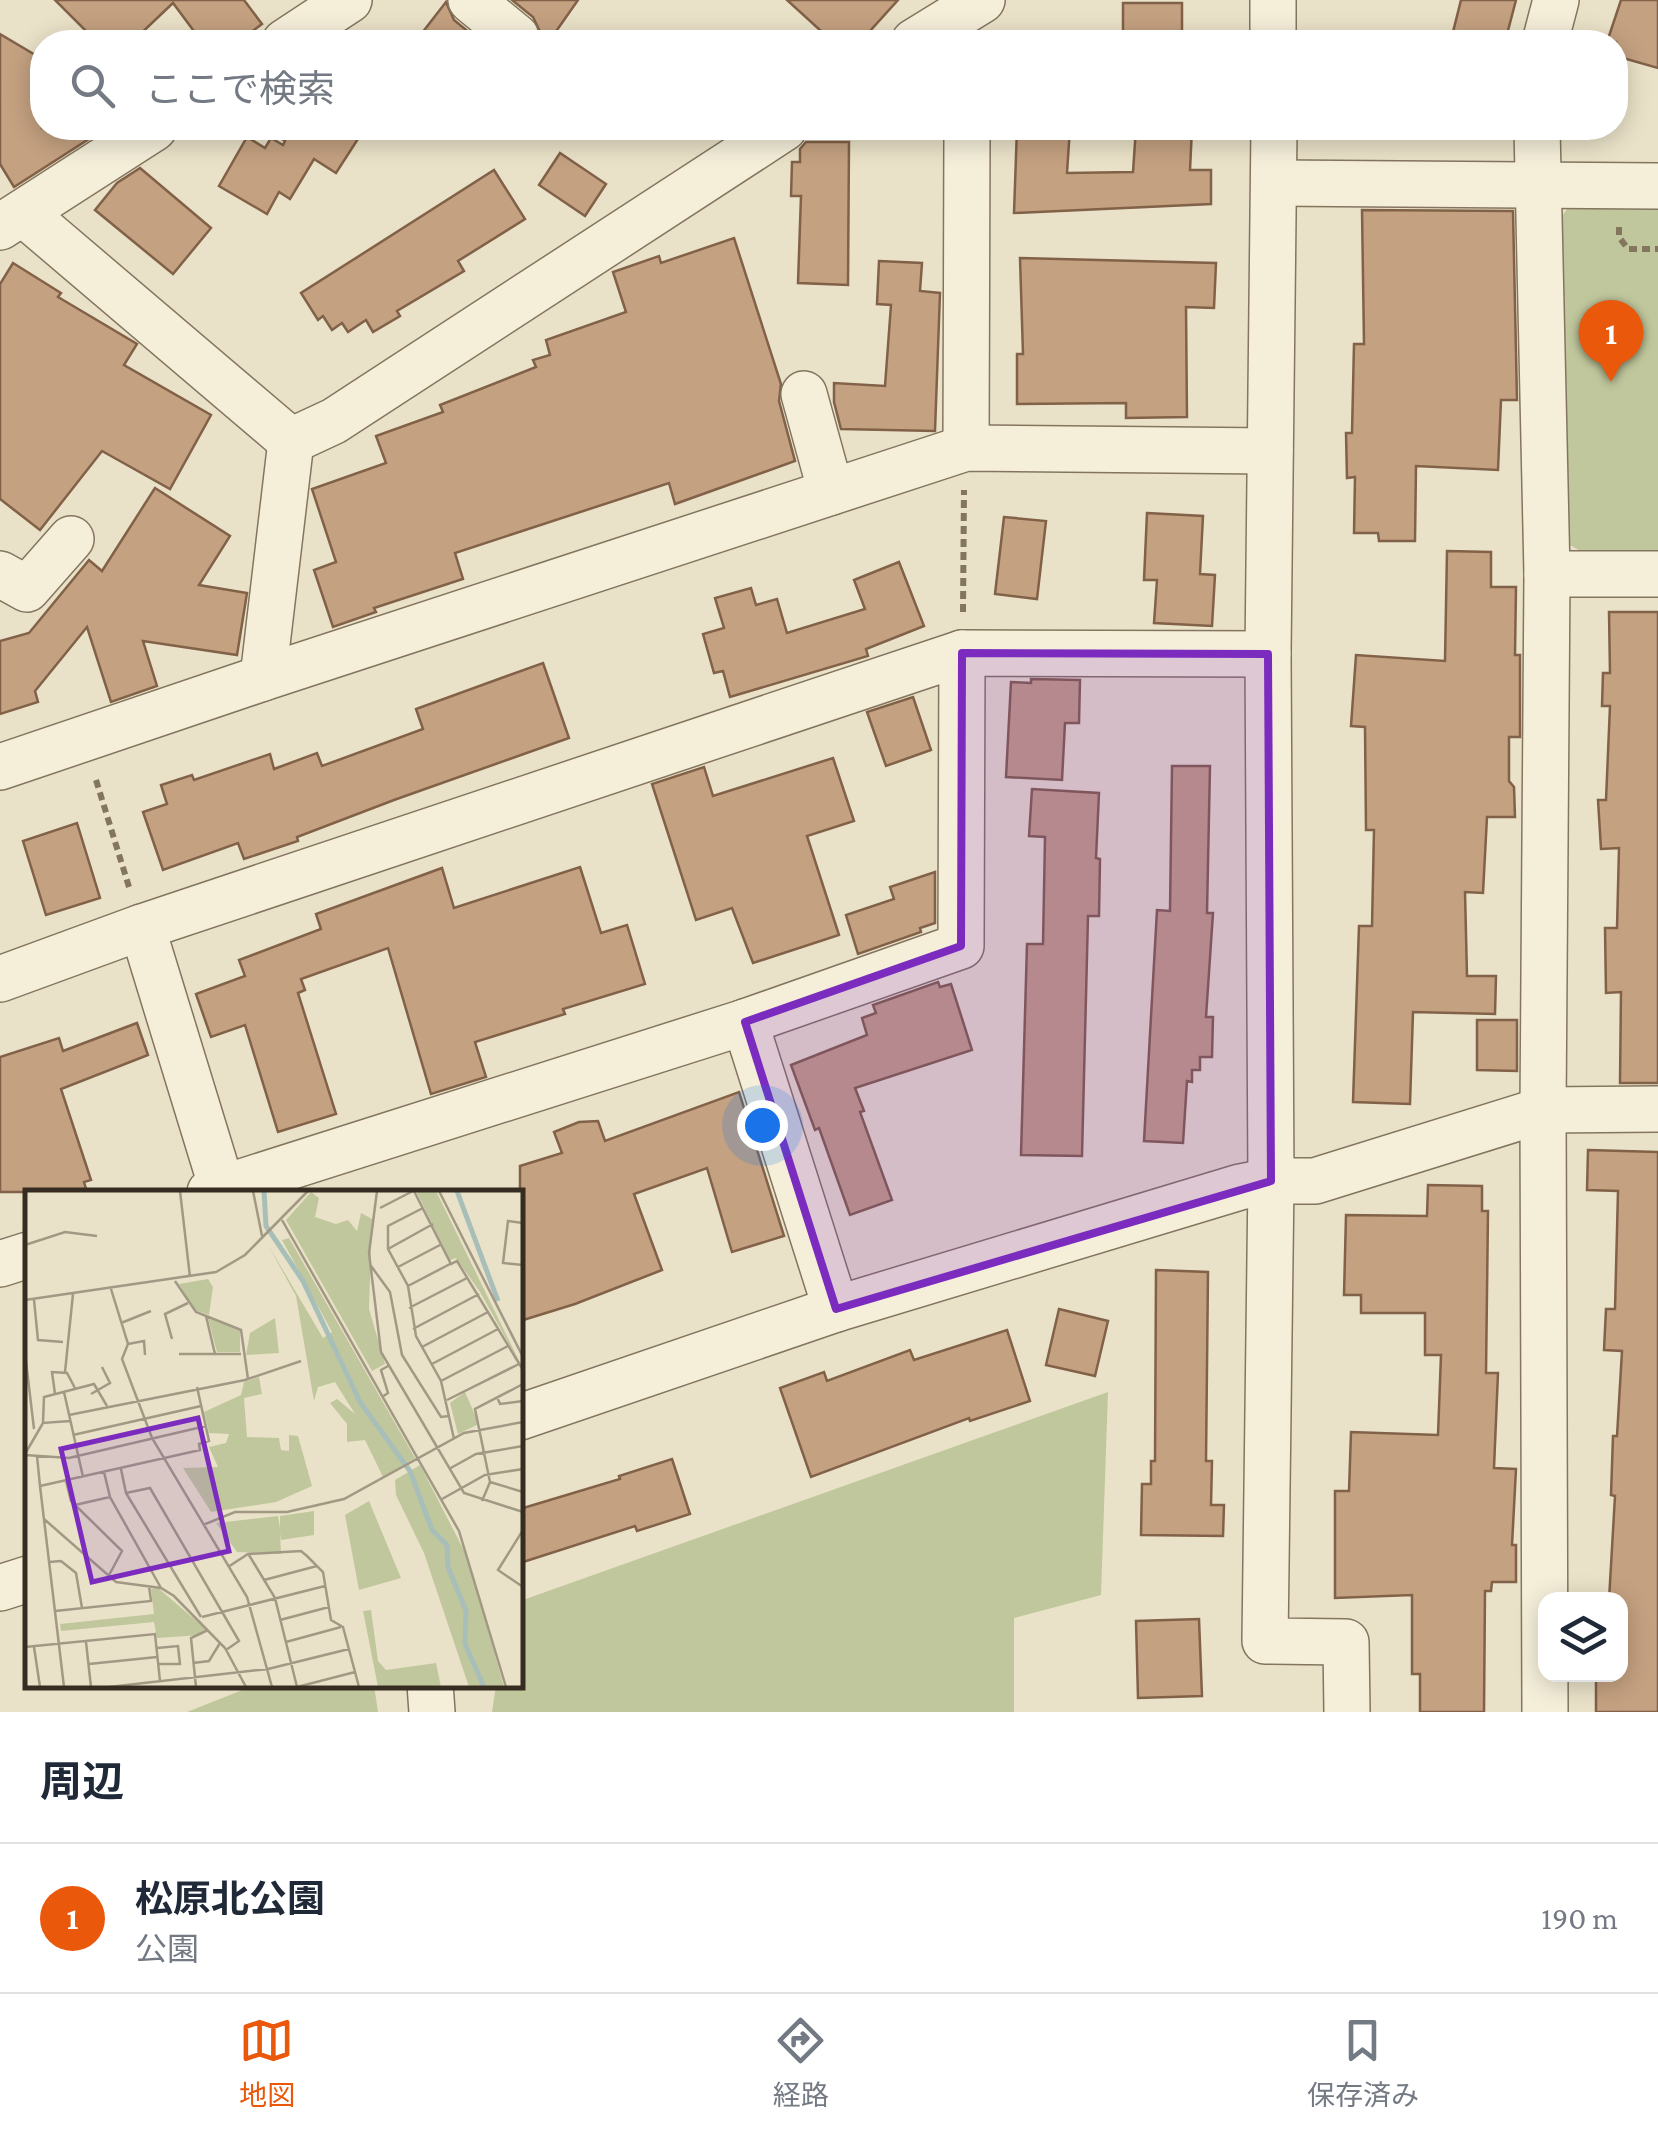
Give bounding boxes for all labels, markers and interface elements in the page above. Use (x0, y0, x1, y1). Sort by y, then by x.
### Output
search box (30, 30, 1628, 140)
icon: search (65, 58, 120, 113)
text: ここで検索 (145, 68, 335, 110)
pin: 1 (1578, 300, 1644, 382)
your location (737, 1100, 788, 1151)
inset map (25, 1190, 522, 1687)
map controls (1538, 1592, 1628, 1682)
button: layers (1538, 1592, 1628, 1682)
text: 周辺 (40, 1758, 124, 1805)
text: 松原北公園 (135, 1878, 325, 1920)
text: 1 (67, 1900, 78, 1936)
text: 190 m (1541, 1900, 1618, 1936)
text: 公園 (135, 1931, 199, 1967)
tab: 地図 (239, 2013, 295, 2113)
tab: 経路 (773, 2013, 829, 2113)
tab: 保存済み (1307, 2013, 1419, 2113)

